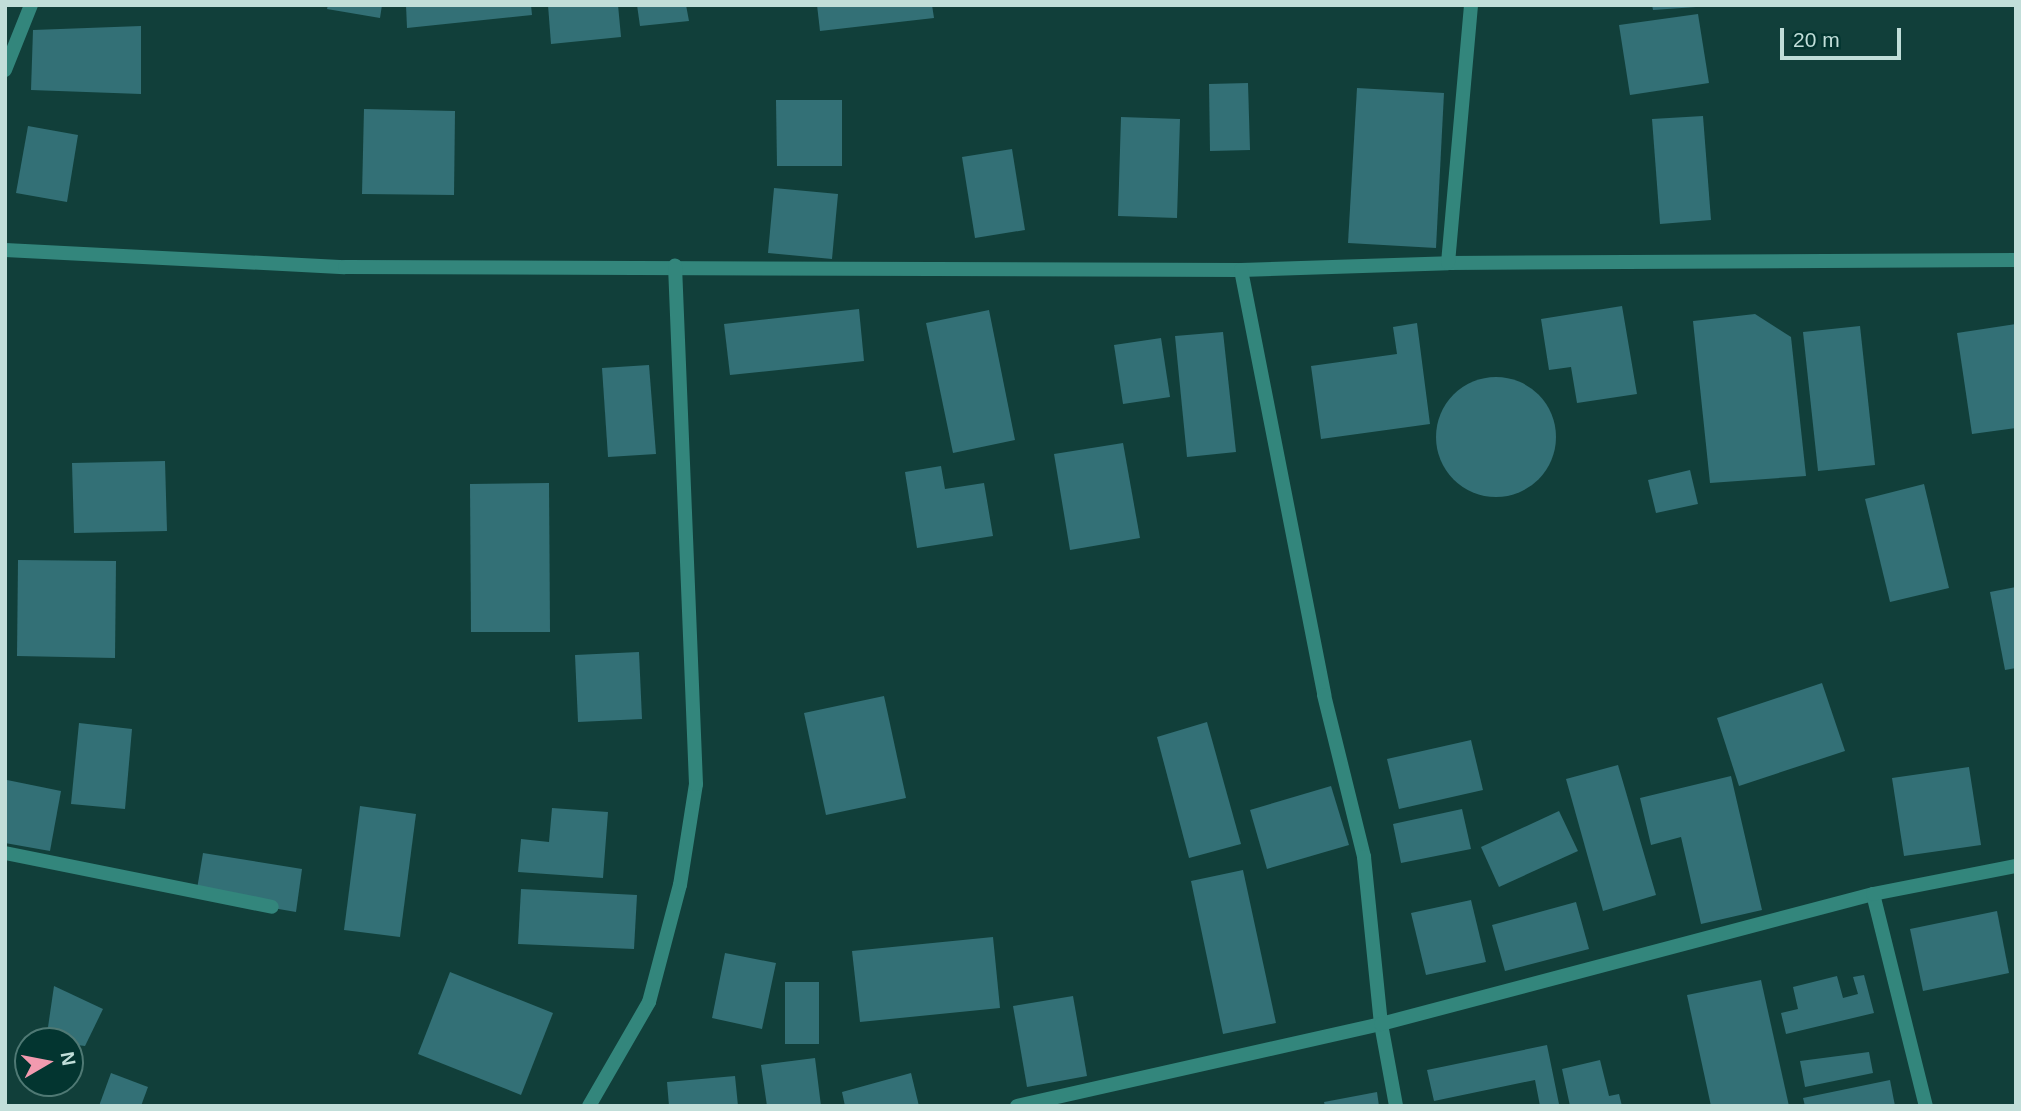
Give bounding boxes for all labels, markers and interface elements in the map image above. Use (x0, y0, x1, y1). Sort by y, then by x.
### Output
scale bar (1783, 14, 1904, 58)
text: 20 m (1793, 28, 1840, 51)
north arrow (14, 1027, 84, 1097)
text: N (57, 1050, 80, 1067)

